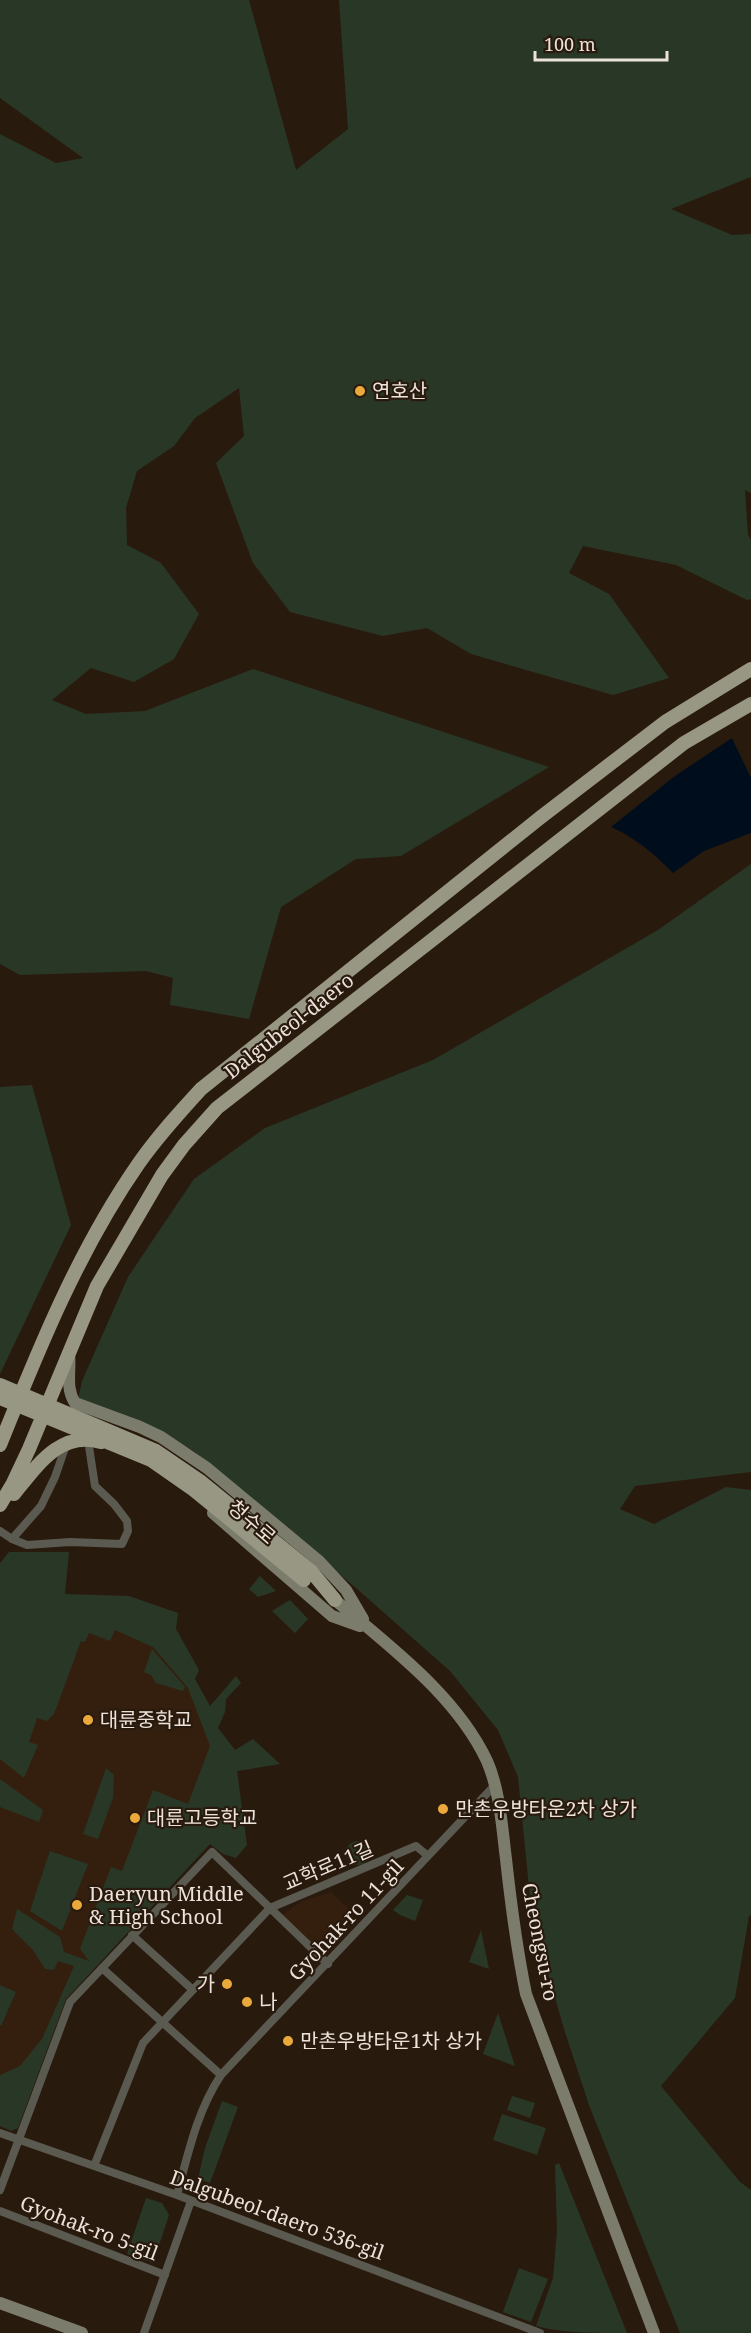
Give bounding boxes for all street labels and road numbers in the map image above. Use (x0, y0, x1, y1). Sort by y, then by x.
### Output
street label: Dalgubeol-daero (218, 966, 359, 1085)
street label: 청수로 (223, 1493, 282, 1550)
street label: 교학로11길 (278, 1834, 377, 1897)
street label: Gyohak-ro 11-gil (282, 1853, 409, 1986)
street label: Cheongsu-ro (516, 1881, 565, 2003)
street label: Dalgubeol-daero 536-gil (166, 2163, 388, 2266)
street label: Gyohak-ro 5-gil (16, 2189, 162, 2266)

